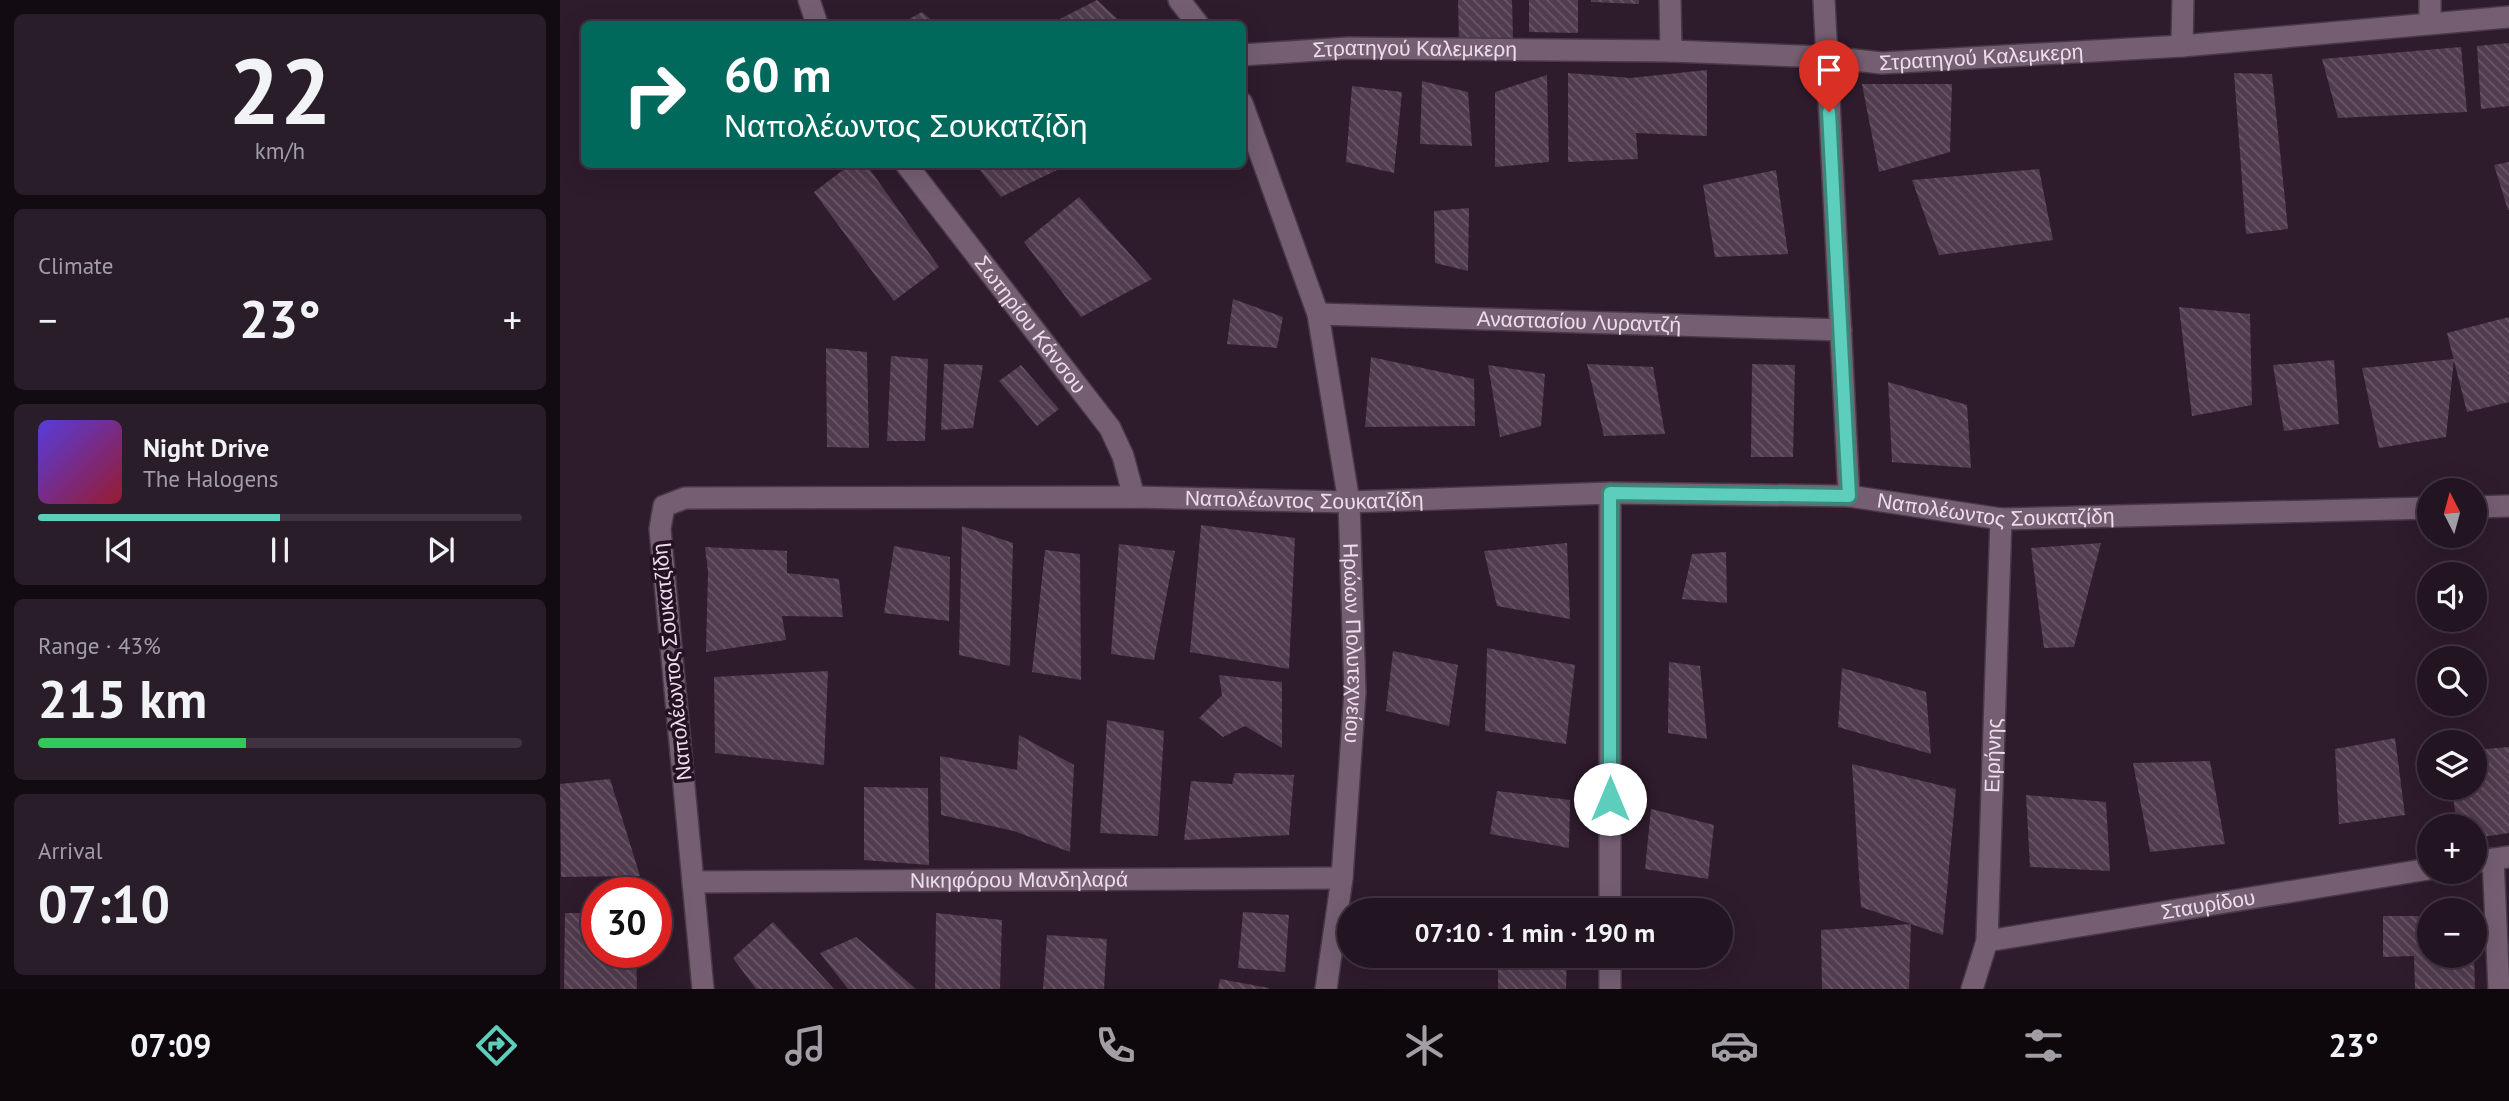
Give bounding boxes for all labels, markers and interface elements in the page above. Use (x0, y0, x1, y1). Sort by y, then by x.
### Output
text: 22 (228, 31, 332, 149)
street label: Στρατηγού Καλεμκερη (1312, 34, 1517, 63)
street label: Στρατηγού Καλεμκερη (1878, 38, 2084, 76)
pin (1799, 40, 1859, 112)
text: 60 m (724, 42, 831, 106)
icon: right (609, 49, 700, 140)
icon: arrive (1810, 51, 1848, 89)
text: Ναπολέωντος Σουκατζίδη (724, 104, 1087, 146)
text: km/h (255, 136, 305, 165)
street label: Σωτηρίου Κάνσου (969, 250, 1092, 399)
text: Climate (38, 251, 113, 280)
text: 23° (239, 285, 321, 352)
text: − (38, 295, 57, 344)
text: + (503, 295, 522, 344)
street label: Αναστασίου Λυραντζή (1476, 305, 1682, 338)
text: Night Drive (143, 431, 269, 464)
text: The Halogens (143, 464, 278, 493)
north arrow (2417, 478, 2487, 548)
map controls (2417, 478, 2487, 968)
street label: Ναπολέωντος Σουκατζίδη (1185, 484, 1424, 515)
street label: Ναπολέωντος Σουκατζίδη (1875, 486, 2115, 532)
icon: previous (100, 531, 138, 569)
icon: pause (261, 531, 299, 569)
icon: next (422, 531, 460, 569)
street label: Ναπολέωντος Σουκατζίδη (646, 542, 697, 782)
street label: Ηρώων Πολυτεχνείου (1337, 543, 1369, 744)
button: sound (2417, 562, 2487, 632)
text: Range · 43% (38, 631, 161, 660)
button: search (2417, 646, 2487, 716)
text: 215 km (38, 665, 207, 732)
street label: Ειρήνης (1978, 718, 2007, 793)
button: layers (2417, 730, 2487, 800)
position arrow (1573, 762, 1647, 836)
button: + (2417, 814, 2487, 884)
text: Arrival (38, 836, 102, 865)
street label: Νικηφόρου Μανδηλαρά (910, 865, 1128, 894)
text: 07:10 (38, 870, 170, 937)
speed limit sign: 30 (581, 877, 672, 968)
street label: Σταυρίδου (2159, 884, 2257, 925)
button: − (2417, 898, 2487, 968)
text: 07:10 · 1 min · 190 m (1415, 916, 1655, 949)
icon: directions (472, 1021, 521, 1070)
icon: music (781, 1021, 830, 1070)
icon: phone (1091, 1021, 1140, 1070)
icon: climate (1400, 1021, 1449, 1070)
icon: car (1710, 1021, 1759, 1070)
icon: filters (2019, 1021, 2068, 1070)
text: 07:09 (130, 1024, 211, 1066)
text: 23° (2328, 1024, 2379, 1066)

